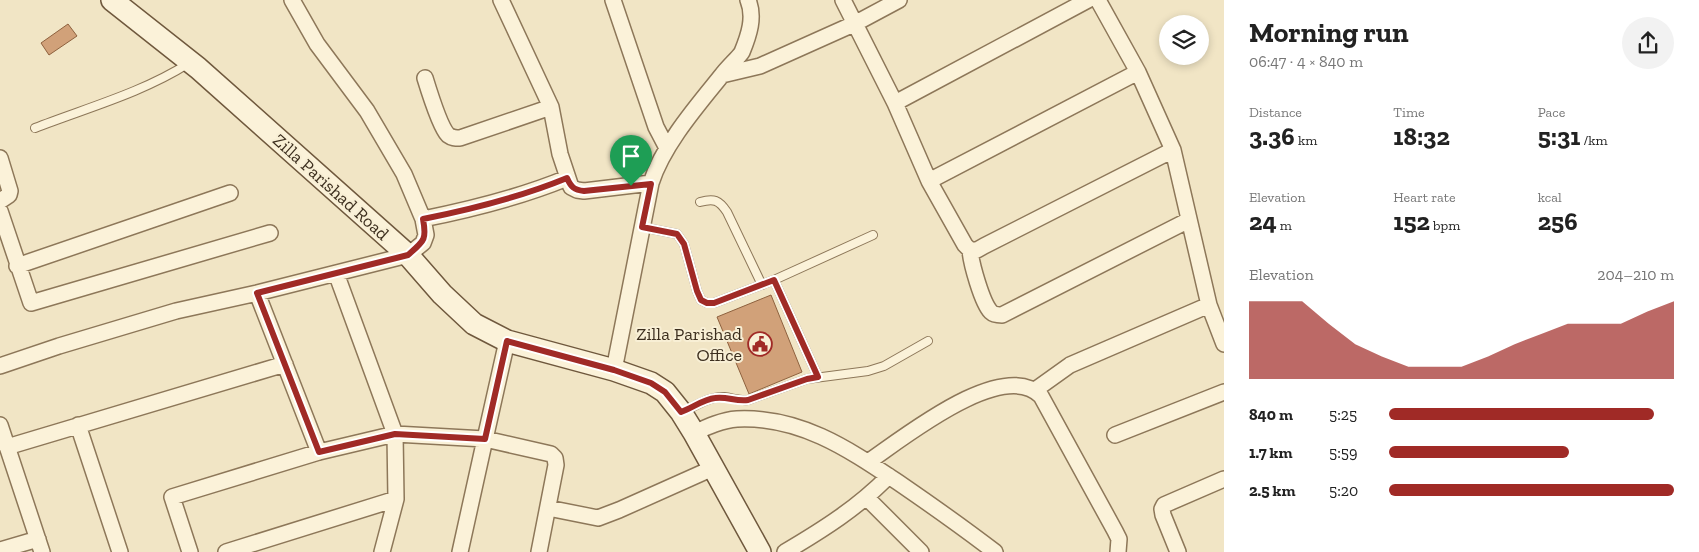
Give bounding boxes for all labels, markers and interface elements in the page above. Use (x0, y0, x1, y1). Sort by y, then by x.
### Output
map controls (1159, 15, 1209, 65)
button: layers (1159, 15, 1209, 65)
text: Morning run (1249, 16, 1409, 49)
button: share (1622, 17, 1674, 69)
text: 06:47 · 4 × 840 m (1249, 52, 1363, 71)
text: Distance (1249, 104, 1302, 121)
text: Time (1393, 104, 1425, 121)
text: Pace (1538, 104, 1565, 121)
text: 3.36 (1249, 121, 1295, 151)
text: 18:32 (1393, 121, 1450, 151)
text: 5:31 (1538, 121, 1580, 151)
street label: Zilla Parishad Road (268, 129, 394, 245)
text: km (1295, 132, 1317, 149)
text: /km (1580, 132, 1608, 149)
pin (610, 135, 652, 186)
icon: arrive (617, 142, 645, 170)
text: Elevation (1249, 189, 1306, 206)
text: Heart rate (1393, 189, 1456, 206)
text: kcal (1538, 189, 1562, 206)
text: 24 (1249, 206, 1277, 236)
text: 152 (1393, 206, 1430, 236)
text: 256 (1538, 206, 1578, 236)
text: m (1277, 217, 1292, 234)
text: bpm (1430, 217, 1460, 234)
text: Elevation (1249, 265, 1314, 284)
text: 204–210 m (1597, 265, 1674, 284)
place label: Zilla Parishad Office (636, 323, 742, 366)
public building icon: Zilla Parishad Office (747, 331, 773, 357)
text: 840 m (1249, 405, 1293, 424)
text: 5:25 (1329, 405, 1357, 424)
text: 1.7 km (1249, 443, 1292, 462)
text: 5:59 (1329, 443, 1357, 462)
text: 2.5 km (1249, 481, 1295, 500)
text: 5:20 (1329, 481, 1358, 500)

